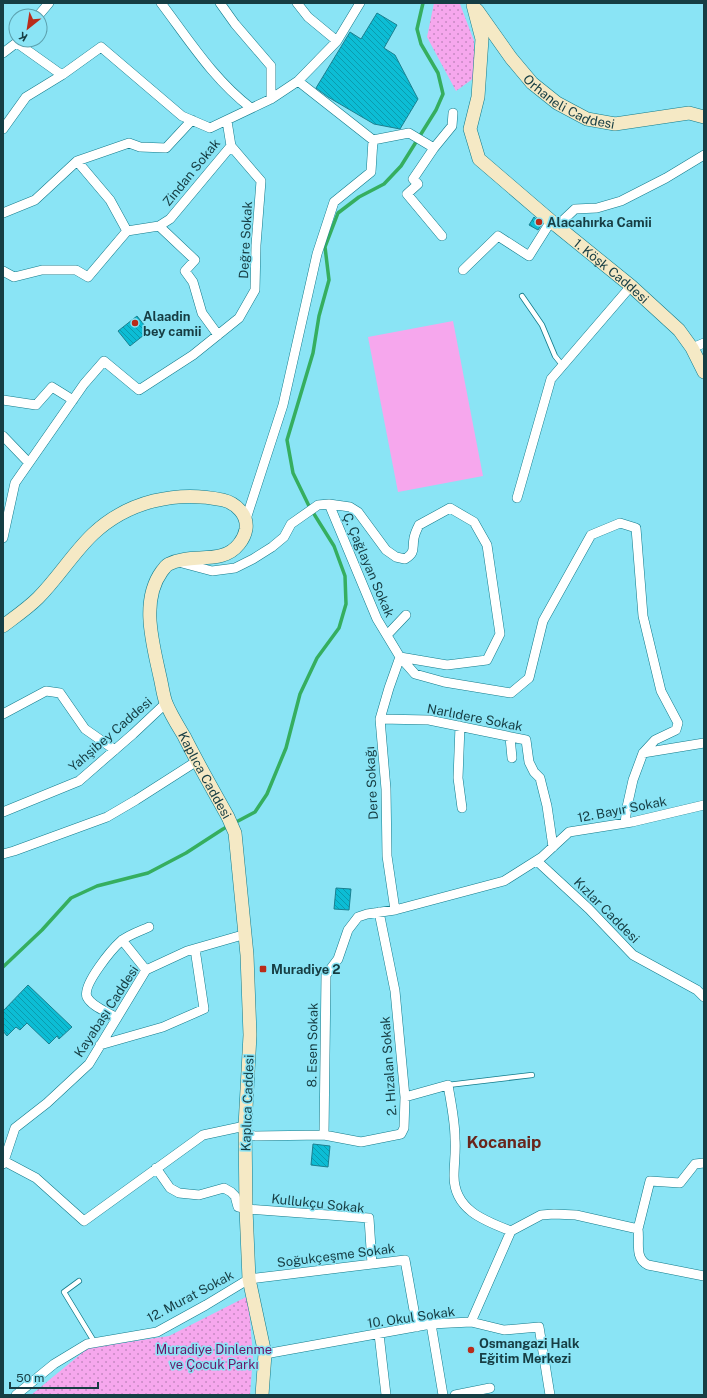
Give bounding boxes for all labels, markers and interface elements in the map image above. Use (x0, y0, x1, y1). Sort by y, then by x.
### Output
north arrow (8, 8, 48, 48)
text: K (16, 29, 29, 44)
street label: Orhaneli Caddesi (520, 72, 616, 132)
street label: Zindan Sokak (160, 136, 223, 209)
street label: Değre Sokak (236, 201, 255, 279)
place label: Alacahırka Camii (547, 215, 652, 230)
marker: Alacahırka Camii (534, 217, 544, 227)
street label: 1. Köşk Caddesi (571, 236, 652, 307)
place label: Alaadin bey camii (143, 309, 201, 339)
marker: Alaadin bey camii (130, 318, 140, 328)
street label: Ç. Çağlayan Sokak (340, 511, 397, 620)
street label: Yahşibey Caddesi (66, 694, 155, 775)
street label: Narlıdere Sokak (426, 701, 524, 734)
street label: Kaplıca Caddesi (175, 729, 234, 821)
street label: Dere Sokağı (362, 746, 381, 820)
street label: 12. Bayır Sokak (576, 793, 668, 826)
street label: Kızlar Caddesi (571, 875, 642, 946)
place label: Muradiye 2 (271, 962, 340, 977)
street label: Kayabaşı Caddesi (71, 963, 142, 1060)
marker: Muradiye 2 (258, 964, 268, 974)
street label: 8. Esen Sokak (304, 1003, 321, 1087)
street label: 2. Hızalan Sokak (378, 1016, 399, 1116)
street label: Kaplıca Caddesi (238, 1054, 257, 1152)
district label: Kocanaip (467, 1132, 541, 1152)
street label: Kullukçu Sokak (271, 1191, 365, 1216)
street label: Soğukçeşme Sokak (276, 1241, 396, 1270)
street label: 12. Murat Sokak (144, 1267, 236, 1326)
street label: 10. Okul Sokak (366, 1304, 456, 1331)
place label: Osmangazi Halk Eğitim Merkezi (479, 1336, 580, 1366)
park label: Muradiye Dinlenme ve Çocuk Parkı (156, 1342, 272, 1372)
marker: Osmangazi Halk Eğitim Merkezi (466, 1345, 476, 1355)
scale bar (10, 1364, 98, 1390)
text: 50 m (16, 1371, 44, 1385)

